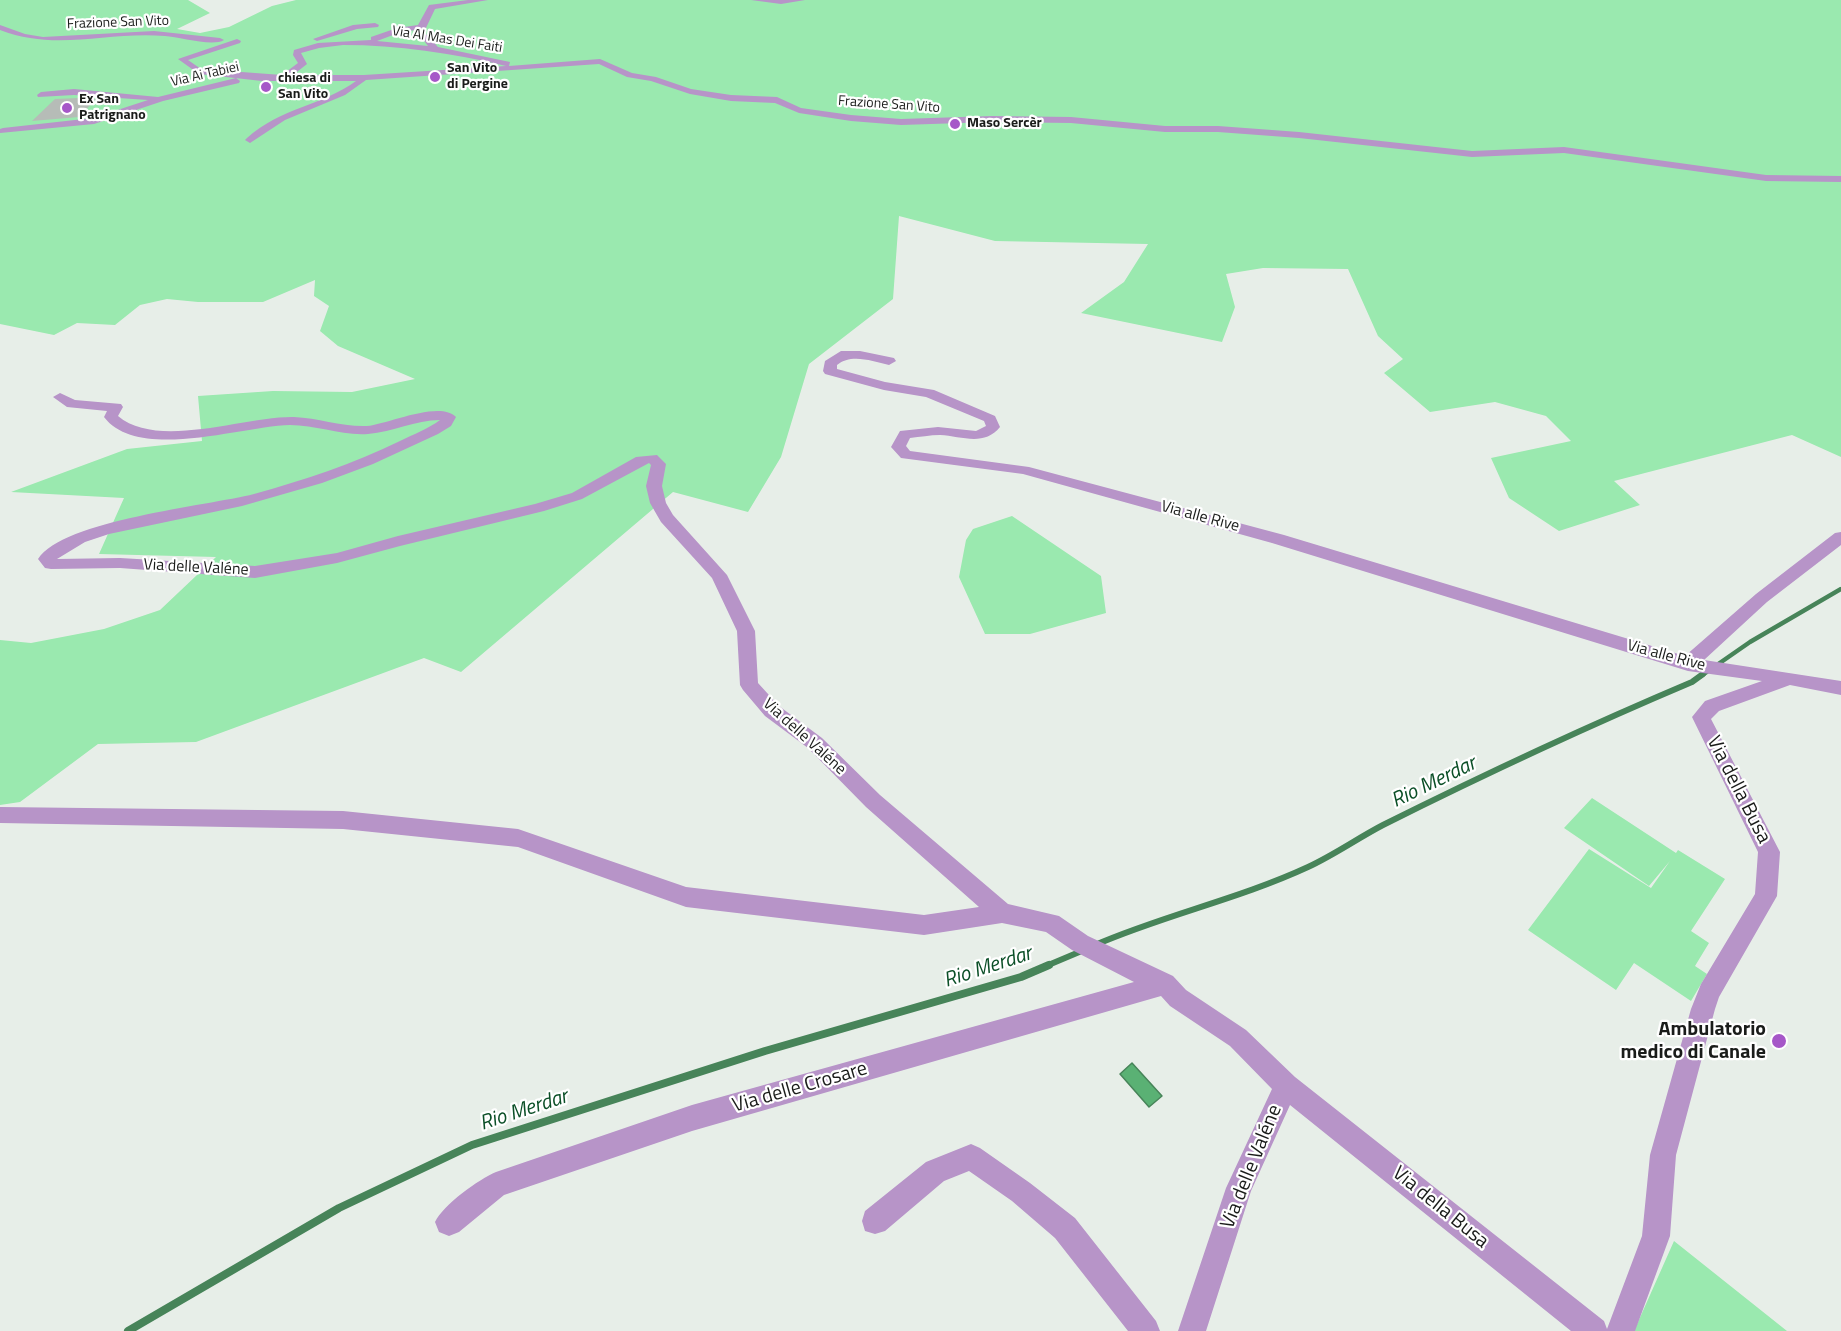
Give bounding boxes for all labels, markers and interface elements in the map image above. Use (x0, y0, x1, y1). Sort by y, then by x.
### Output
street label: Frazione San Vito (67, 13, 169, 33)
street label: Via Al Mas Dei Faiti (391, 23, 503, 57)
street label: Via Ai Tabiei (169, 59, 241, 91)
place label: San Vito di Pergine (447, 61, 508, 94)
marker: San Vito di Pergine (428, 70, 442, 84)
place label: chiesa di San Vito (278, 71, 331, 104)
marker: chiesa di San Vito (259, 80, 273, 94)
place label: Ex San Patrignano (79, 92, 146, 124)
street label: Frazione San Vito (837, 93, 941, 117)
marker: Ex San Patrignano (60, 101, 74, 115)
place label: Maso Sercèr (967, 116, 1042, 132)
marker: Maso Sercèr (948, 117, 962, 131)
street label: Via alle Rive (1159, 497, 1241, 537)
street label: Via delle Valéne (143, 556, 249, 580)
street label: Via alle Rive (1625, 636, 1707, 676)
street label: Via delle Valéne (758, 695, 850, 779)
street label: Via della Busa (1701, 732, 1775, 848)
water label: Rio Merdar (1388, 752, 1480, 814)
water label: Rio Merdar (941, 942, 1035, 994)
place label: Ambulatorio medico di Canale (1621, 1018, 1766, 1065)
marker: Ambulatorio medico di Canale (1770, 1032, 1788, 1050)
street label: Via delle Crosare (730, 1057, 870, 1119)
water label: Rio Merdar (477, 1085, 571, 1137)
street label: Via delle Valéne (1216, 1102, 1288, 1232)
street label: Via della Busa (1387, 1162, 1493, 1254)

